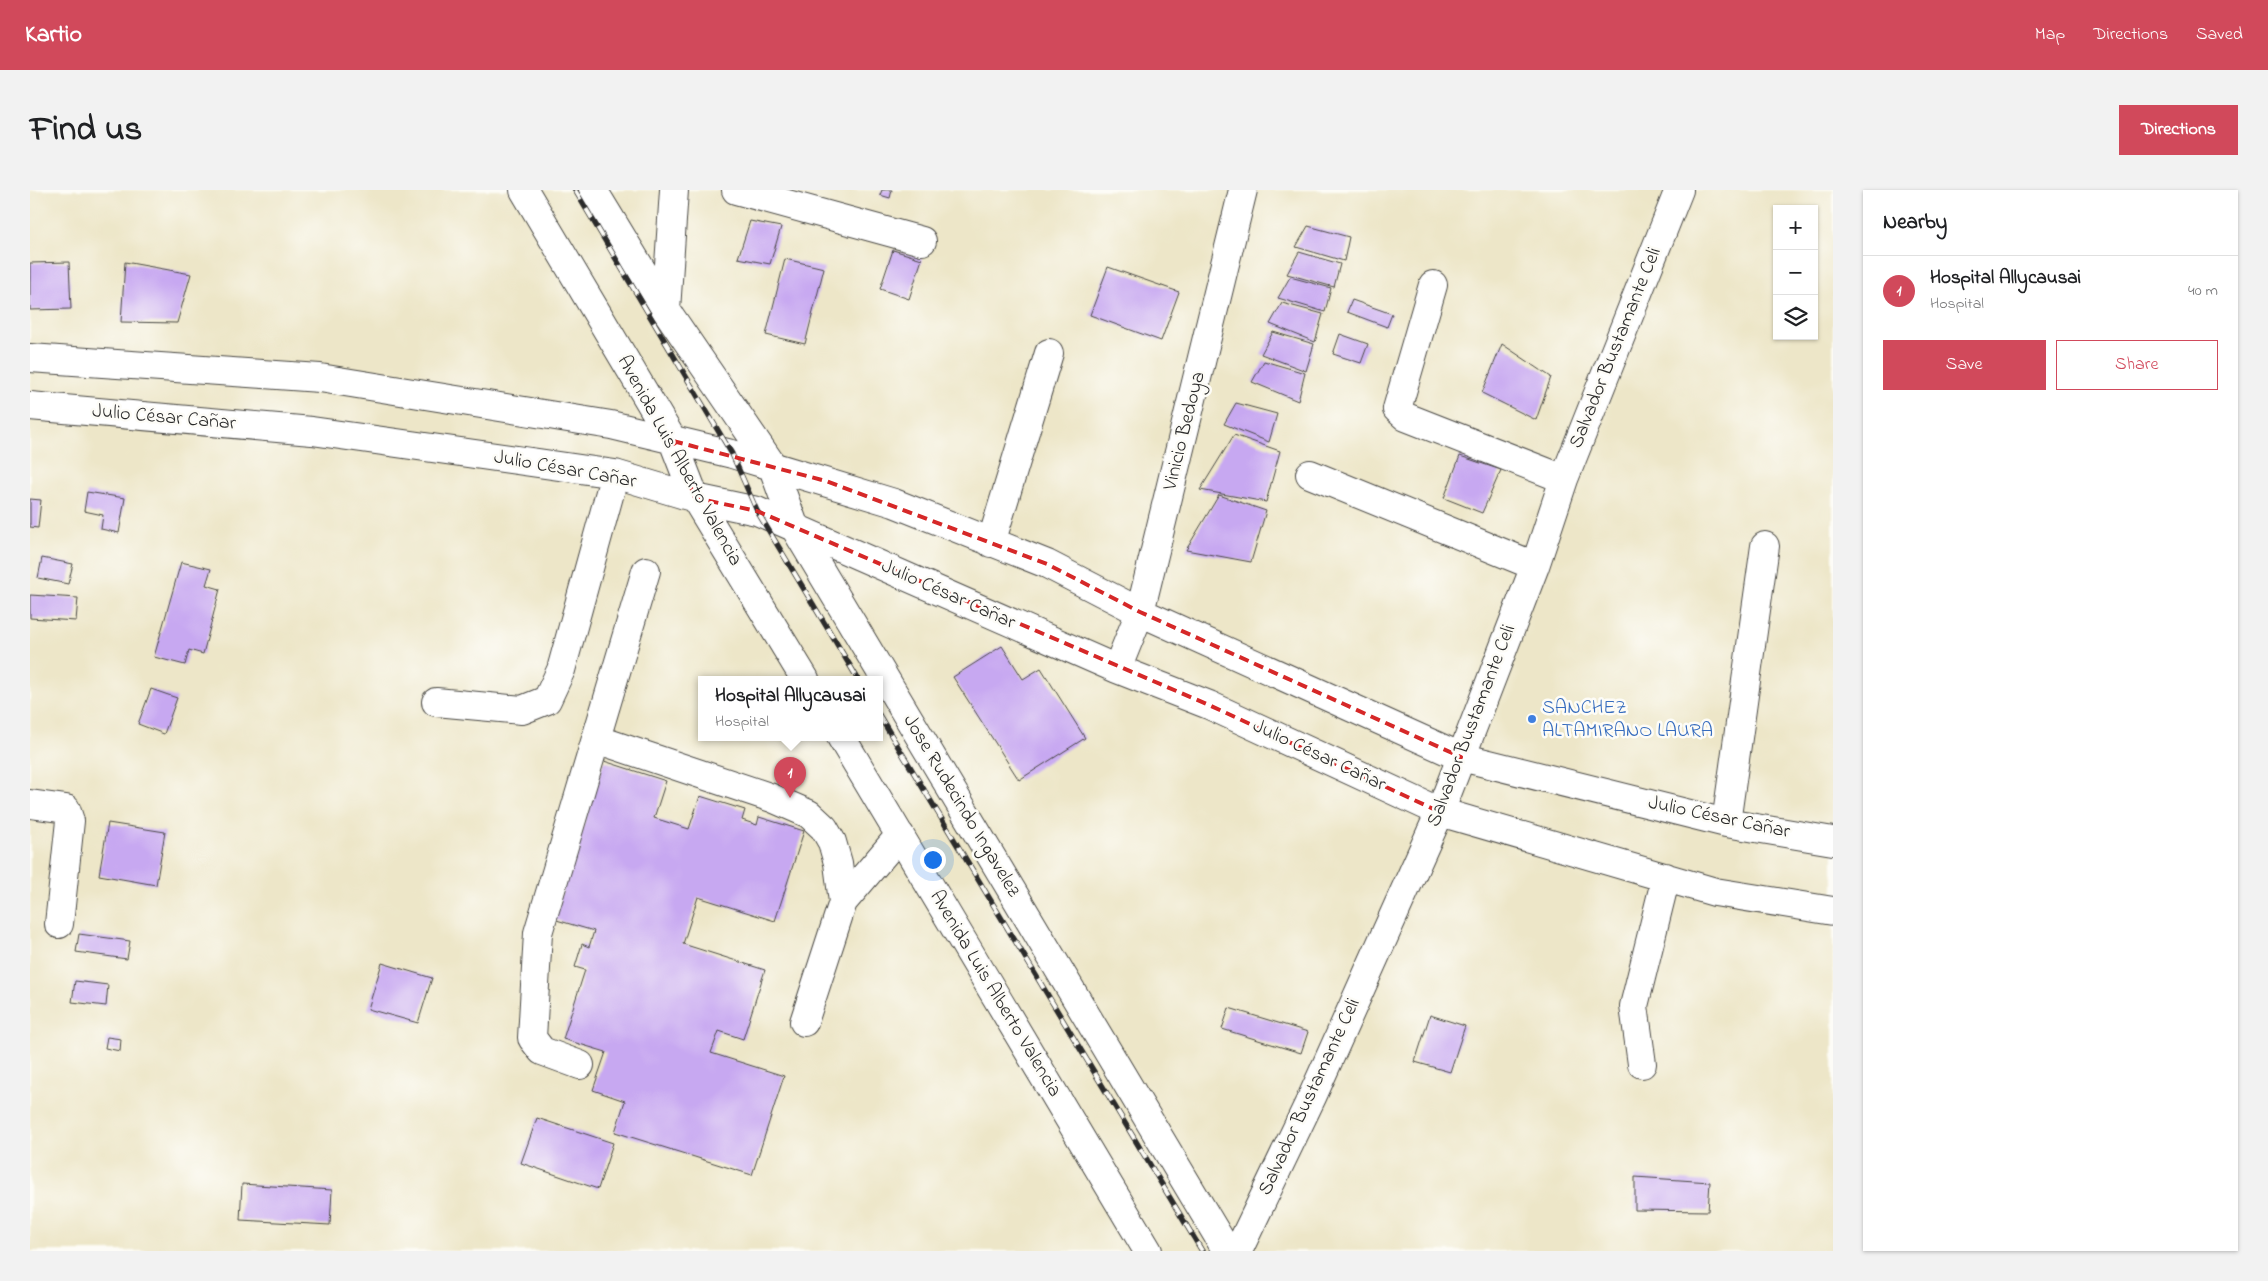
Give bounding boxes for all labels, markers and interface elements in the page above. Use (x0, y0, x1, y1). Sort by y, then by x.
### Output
text: Kartio (25, 18, 82, 53)
text: Map (2035, 22, 2065, 48)
text: Directions (2093, 22, 2168, 48)
text: Saved (2196, 22, 2243, 48)
text: Find us (30, 105, 142, 156)
button: Directions (2119, 105, 2238, 155)
map controls (1773, 205, 1818, 340)
button: + (1773, 205, 1818, 250)
text: Nearby (1883, 208, 1947, 238)
street label: Salvador Bustamante Celi (1562, 243, 1670, 453)
button: − (1773, 250, 1818, 295)
text: Hospital Allycausai (1930, 265, 2081, 292)
text: 1 (1896, 279, 1902, 303)
text: 40 m (2188, 279, 2218, 303)
text: Hospital (1930, 292, 1984, 316)
button: layers (1773, 295, 1818, 340)
button: Save (1883, 340, 2046, 390)
button: Share (2056, 340, 2218, 390)
street label: Avenida Luis Alberto Valencia (609, 350, 749, 572)
street label: Vinicio Bedoya (1156, 369, 1214, 494)
street label: Julio César Cañar (91, 397, 238, 439)
street label: Julio César Cañar (491, 443, 639, 497)
street label: Julio César Cañar (876, 552, 1021, 638)
street label: Salvador Bustamante Celi (1420, 621, 1524, 831)
popup (698, 676, 883, 741)
text: Hospital Allycausai (715, 683, 866, 710)
place label: SANCHEZ ALTAMIRANO LAURA (1542, 694, 1713, 746)
street label: Jose Rudecindo Ingavelez (894, 709, 1027, 904)
text: Hospital (715, 710, 769, 734)
street label: Julio César Cañar (1247, 712, 1391, 800)
marker: SANCHEZ ALTAMIRANO LAURA (1526, 713, 1538, 725)
pin: 1 (774, 757, 806, 798)
street label: Julio César Cañar (1645, 789, 1793, 847)
your location (920, 847, 946, 873)
street label: Avenida Luis Alberto Valencia (922, 885, 1068, 1103)
street label: Salvador Bustamante Celi (1251, 994, 1369, 1200)

